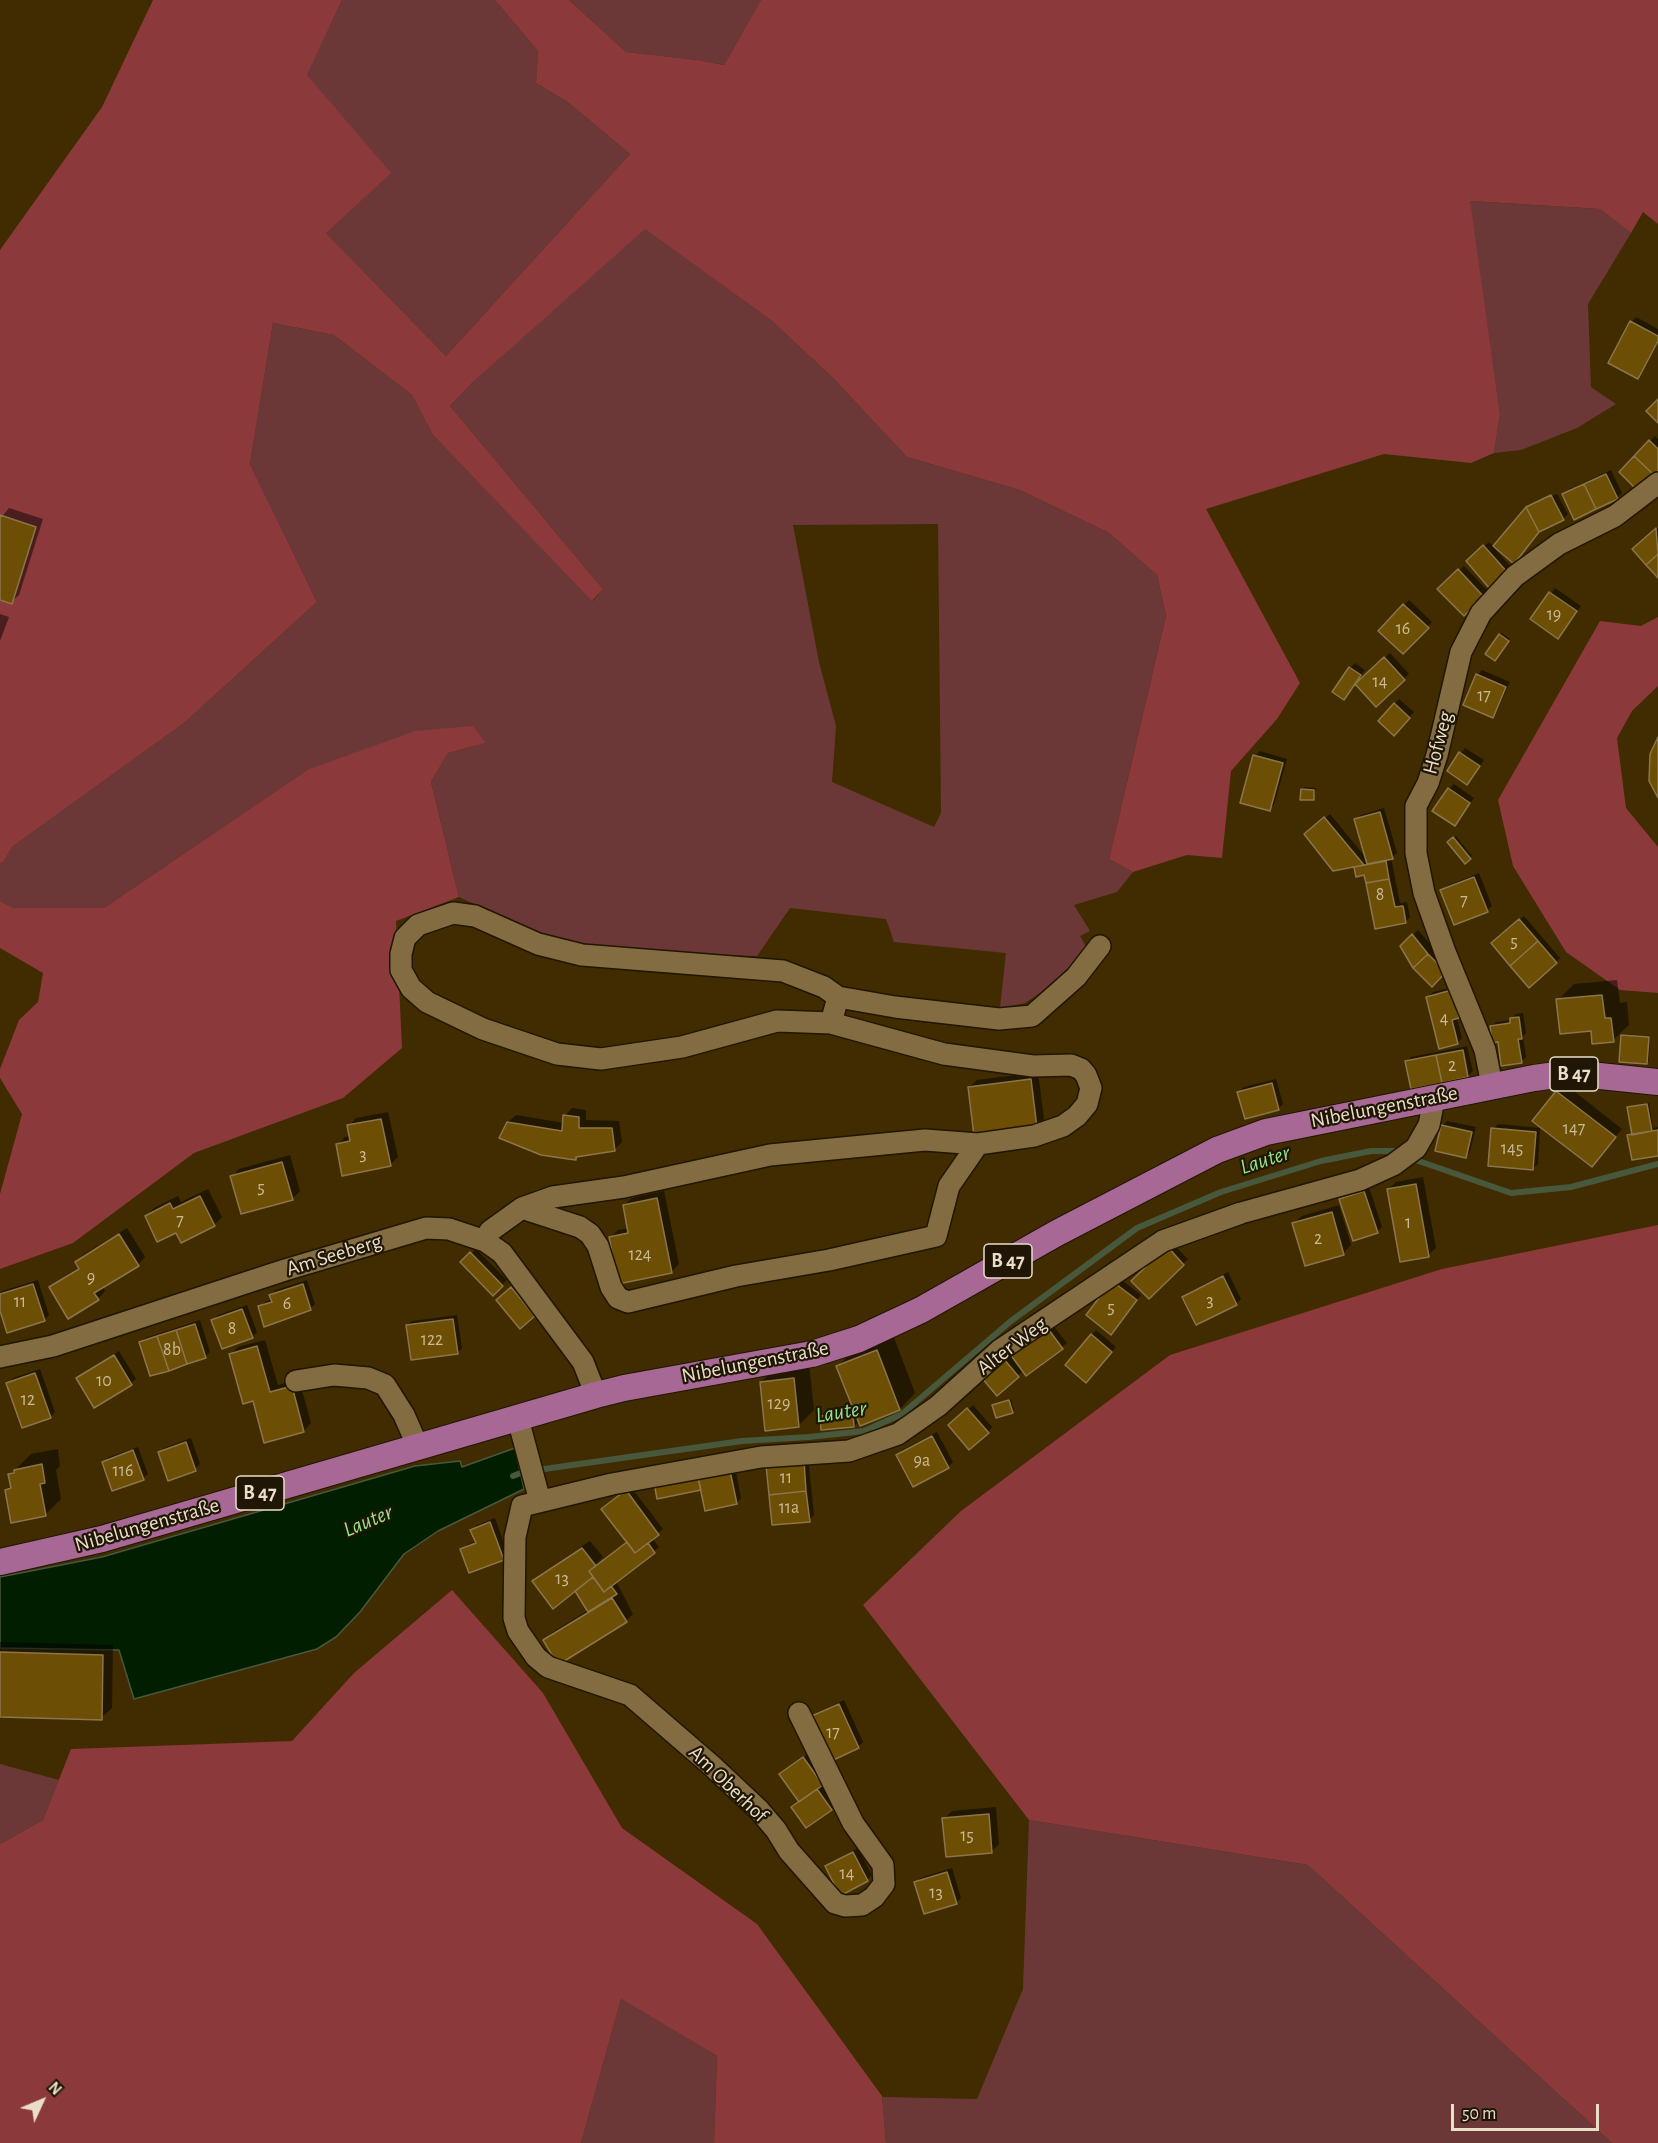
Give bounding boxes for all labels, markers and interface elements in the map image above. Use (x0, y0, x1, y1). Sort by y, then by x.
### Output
house number: 19 (1547, 604, 1561, 626)
house number: 16 (1396, 618, 1410, 640)
house number: 14 (1373, 671, 1387, 693)
house number: 17 (1477, 685, 1491, 707)
street label: Hofweg (1418, 709, 1458, 777)
house number: 8 (1376, 884, 1384, 906)
house number: 7 (1460, 890, 1468, 912)
house number: 5 (1510, 931, 1518, 953)
house number: 4 (1440, 1008, 1448, 1030)
house number: 2 (1448, 1055, 1456, 1077)
road number: B 47 (1550, 1057, 1598, 1091)
street label: Nibelungenstraße (1308, 1080, 1460, 1134)
house number: 147 (1563, 1118, 1585, 1140)
house number: 145 (1501, 1138, 1523, 1160)
water label: Lauter (1237, 1140, 1293, 1180)
house number: 3 (359, 1144, 367, 1166)
house number: 5 (257, 1177, 265, 1199)
house number: 7 (176, 1210, 184, 1232)
house number: 1 (1405, 1212, 1411, 1234)
house number: 2 (1314, 1228, 1322, 1250)
street label: Am Seeberg (283, 1229, 385, 1281)
house number: 124 (628, 1244, 652, 1266)
road number: B 47 (984, 1244, 1032, 1278)
house number: 9 (87, 1267, 95, 1289)
house number: 3 (1206, 1290, 1214, 1312)
house number: 11 (14, 1291, 26, 1313)
house number: 6 (283, 1293, 291, 1315)
house number: 5 (1107, 1297, 1115, 1319)
street label: Alter Weg (972, 1312, 1052, 1380)
house number: 8 (228, 1318, 236, 1340)
house number: 122 (421, 1329, 443, 1351)
street label: Nibelungenstraße (679, 1335, 831, 1389)
house number: 8b (163, 1339, 181, 1361)
house number: 10 (96, 1370, 112, 1392)
house number: 12 (21, 1389, 35, 1411)
house number: 129 (768, 1393, 790, 1415)
water label: Lauter (814, 1395, 868, 1429)
house number: 9a (914, 1450, 930, 1472)
house number: 116 (113, 1460, 133, 1482)
house number: 11 (780, 1467, 792, 1489)
road number: B 47 (236, 1476, 284, 1510)
street label: Nibelungenstraße (72, 1492, 222, 1558)
house number: 11a (779, 1497, 799, 1519)
water label: Lauter (339, 1499, 397, 1543)
house number: 13 (555, 1568, 569, 1590)
house number: 17 (826, 1722, 840, 1744)
street label: Am Oberhof (683, 1740, 773, 1828)
house number: 15 (960, 1825, 974, 1847)
house number: 14 (840, 1863, 854, 1885)
house number: 13 (929, 1882, 943, 1904)
north arrow (12, 2071, 72, 2131)
text: N (45, 2079, 65, 2098)
scale bar (1454, 2092, 1602, 2130)
text: 50 m (1462, 2105, 1496, 2123)

